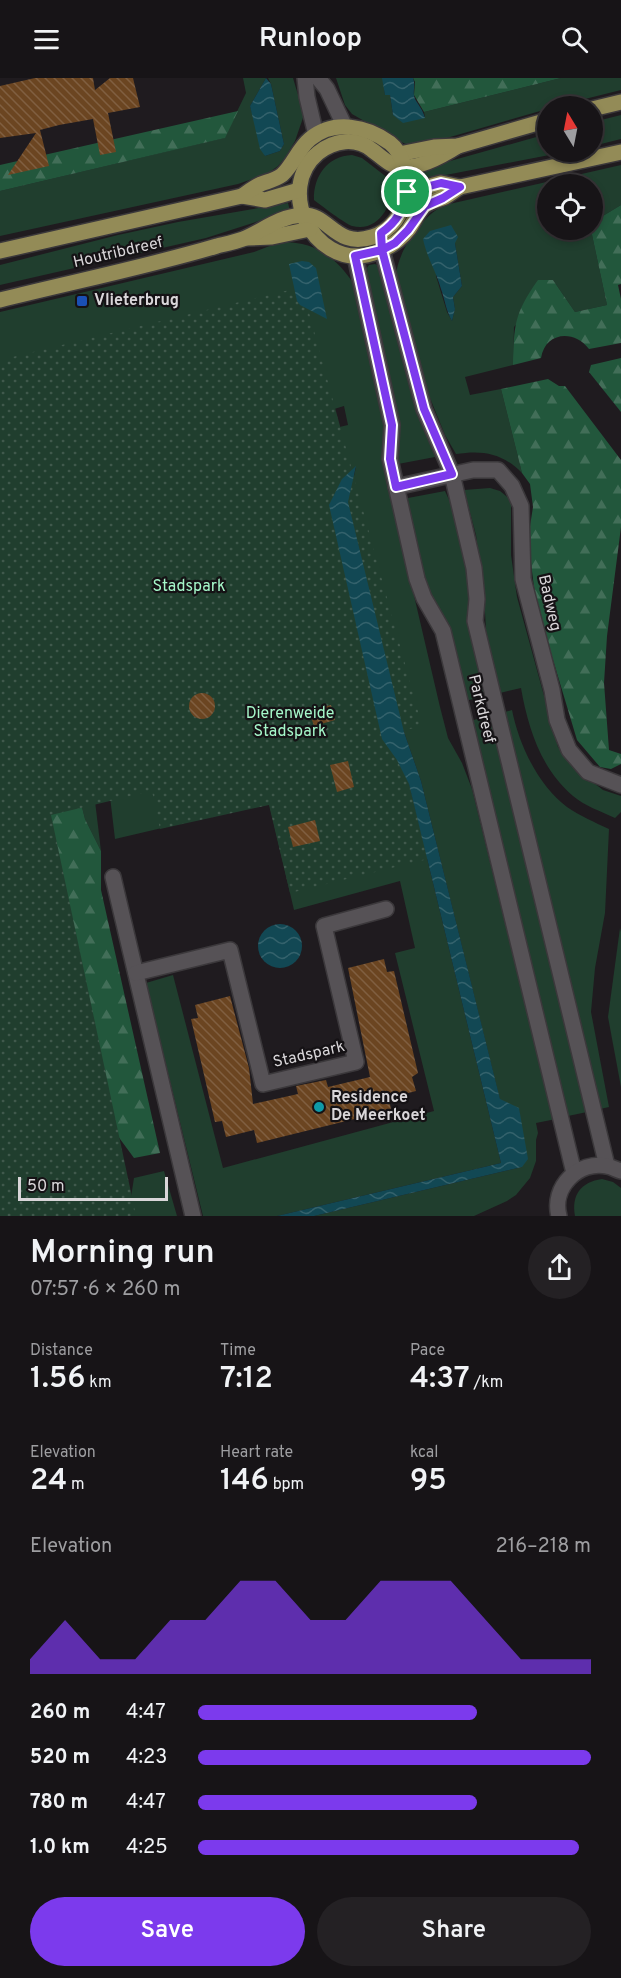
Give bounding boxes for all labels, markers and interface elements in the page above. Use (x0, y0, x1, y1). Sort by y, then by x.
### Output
text: Runloop (259, 22, 362, 56)
icon: menu (30, 23, 63, 56)
icon: search (558, 23, 591, 56)
north arrow (537, 96, 603, 162)
map controls (537, 96, 603, 240)
pin (381, 166, 432, 217)
button: locate (537, 174, 603, 240)
icon: arrive (390, 175, 423, 208)
street label: Houtribdreef (71, 233, 165, 273)
place label: Vlieterbrug (94, 291, 179, 311)
marker: Vlieterbrug (75, 294, 89, 308)
street label: Badweg (533, 573, 565, 633)
park label: Stadspark (153, 577, 226, 597)
street label: Parkdreef (463, 673, 499, 746)
park label: Dierenweide Stadspark (246, 704, 334, 742)
street label: Stadspark (271, 1037, 347, 1073)
place label: Residence De Meerkoet (331, 1088, 426, 1126)
marker: Residence De Meerkoet (312, 1100, 326, 1114)
scale bar (18, 1174, 168, 1202)
text: 50 m (27, 1177, 65, 1197)
text: Morning run (30, 1233, 215, 1275)
button: share (528, 1236, 591, 1299)
text: 07:57 · 6 × 260 m (30, 1277, 181, 1303)
text: Distance (30, 1341, 93, 1361)
text: Time (220, 1341, 256, 1361)
text: Pace (410, 1341, 445, 1361)
text: 1.56 (30, 1361, 86, 1398)
text: 7:12 (220, 1361, 273, 1398)
text: 4:37 (410, 1361, 470, 1398)
text: km (86, 1373, 111, 1393)
text: /km (470, 1373, 503, 1393)
text: Elevation (30, 1443, 96, 1463)
text: Heart rate (220, 1443, 293, 1463)
text: kcal (410, 1443, 438, 1463)
text: 24 (30, 1463, 67, 1500)
text: 146 (220, 1463, 269, 1500)
text: 95 (410, 1463, 447, 1500)
text: m (67, 1475, 85, 1495)
text: bpm (269, 1475, 304, 1495)
text: Elevation (30, 1534, 112, 1560)
text: 216–218 m (496, 1534, 591, 1560)
text: 260 m (30, 1700, 90, 1726)
text: 4:47 (126, 1700, 166, 1726)
text: 520 m (30, 1745, 90, 1771)
text: 4:23 (126, 1745, 167, 1771)
text: 780 m (30, 1790, 88, 1816)
text: 4:47 (126, 1790, 166, 1816)
text: 1.0 km (30, 1835, 90, 1861)
text: 4:25 (126, 1835, 168, 1861)
button: Save (30, 1897, 305, 1966)
button: Share (317, 1897, 591, 1966)

